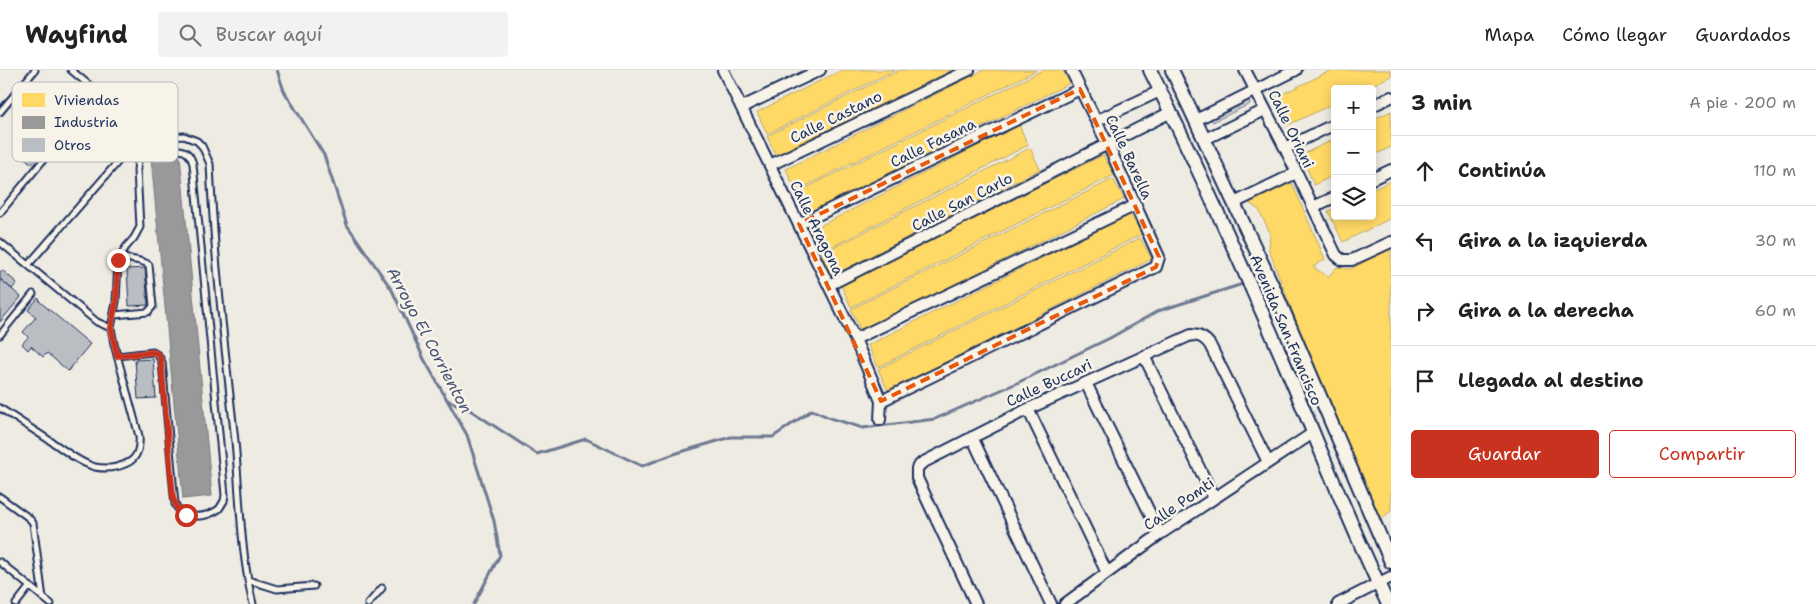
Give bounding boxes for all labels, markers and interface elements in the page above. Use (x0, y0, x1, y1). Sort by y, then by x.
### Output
search box (158, 12, 508, 57)
text: Wayfind (25, 19, 128, 51)
icon: search (176, 21, 204, 49)
text: Buscar aquí (216, 22, 322, 47)
text: Mapa (1484, 23, 1534, 47)
text: Cómo llegar (1562, 23, 1667, 47)
text: Guardados (1695, 23, 1791, 47)
legend (12, 82, 178, 162)
map controls (1331, 85, 1376, 220)
button: + (1331, 85, 1376, 130)
street label: Calle Castano (787, 86, 885, 148)
street label: Calle Oriani (1263, 87, 1319, 171)
text: 3 min (1411, 89, 1472, 117)
text: Viviendas (54, 91, 119, 109)
text: A pie · 200 m (1689, 92, 1796, 113)
street label: Calle Barella (1101, 111, 1158, 203)
text: Industria (54, 113, 118, 131)
street label: Calle Fasana (887, 113, 980, 172)
button: − (1331, 130, 1376, 175)
text: Otros (54, 136, 91, 154)
icon: ahead (1411, 157, 1439, 185)
text: Continúa (1458, 158, 1546, 183)
text: 110 m (1753, 160, 1796, 181)
street label: Calle San Carlo (908, 168, 1016, 236)
button: layers (1331, 175, 1376, 220)
street label: Calle Aragona (785, 177, 849, 279)
icon: left (1411, 227, 1439, 255)
text: Gira a la izquierda (1458, 228, 1647, 253)
text: 30 m (1755, 230, 1796, 251)
route end (107, 249, 130, 272)
street label: Avenida San Francisco (1245, 251, 1327, 409)
water label: Arroyo El Corrienton (382, 263, 477, 417)
icon: right (1411, 297, 1439, 325)
text: Gira a la derecha (1458, 298, 1634, 323)
text: 60 m (1755, 300, 1796, 321)
street label: Calle Buccari (1003, 354, 1095, 412)
icon: arrive (1411, 367, 1439, 395)
text: Llegada al destino (1458, 368, 1644, 393)
button: Guardar (1411, 430, 1599, 478)
button: Compartir (1609, 430, 1796, 478)
street label: Calle Pomti (1140, 473, 1218, 535)
route start (175, 504, 198, 527)

